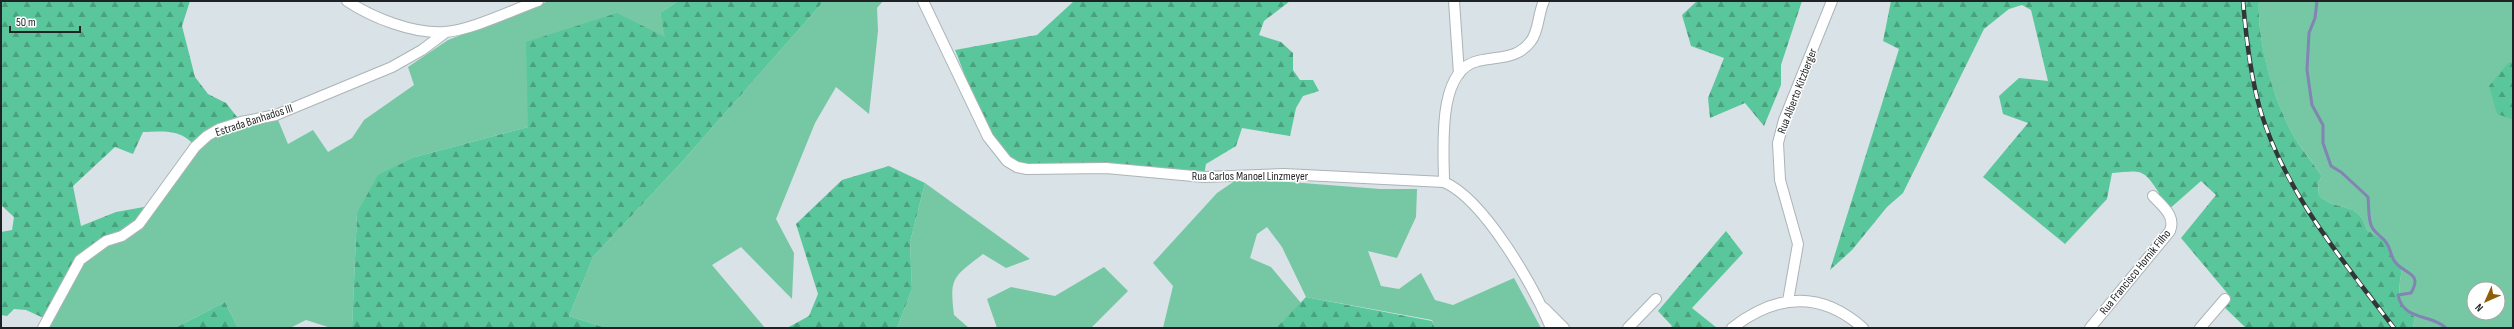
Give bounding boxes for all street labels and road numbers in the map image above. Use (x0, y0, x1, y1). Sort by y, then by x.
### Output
street label: Rua Alberto Kitzberger (1774, 46, 1821, 136)
street label: Estrada Banhados III (213, 101, 295, 140)
street label: Rua Carlos Manoel Linzmeyer (1192, 169, 1309, 184)
street label: Rua Francisco Hornik Filho (2096, 227, 2174, 318)

